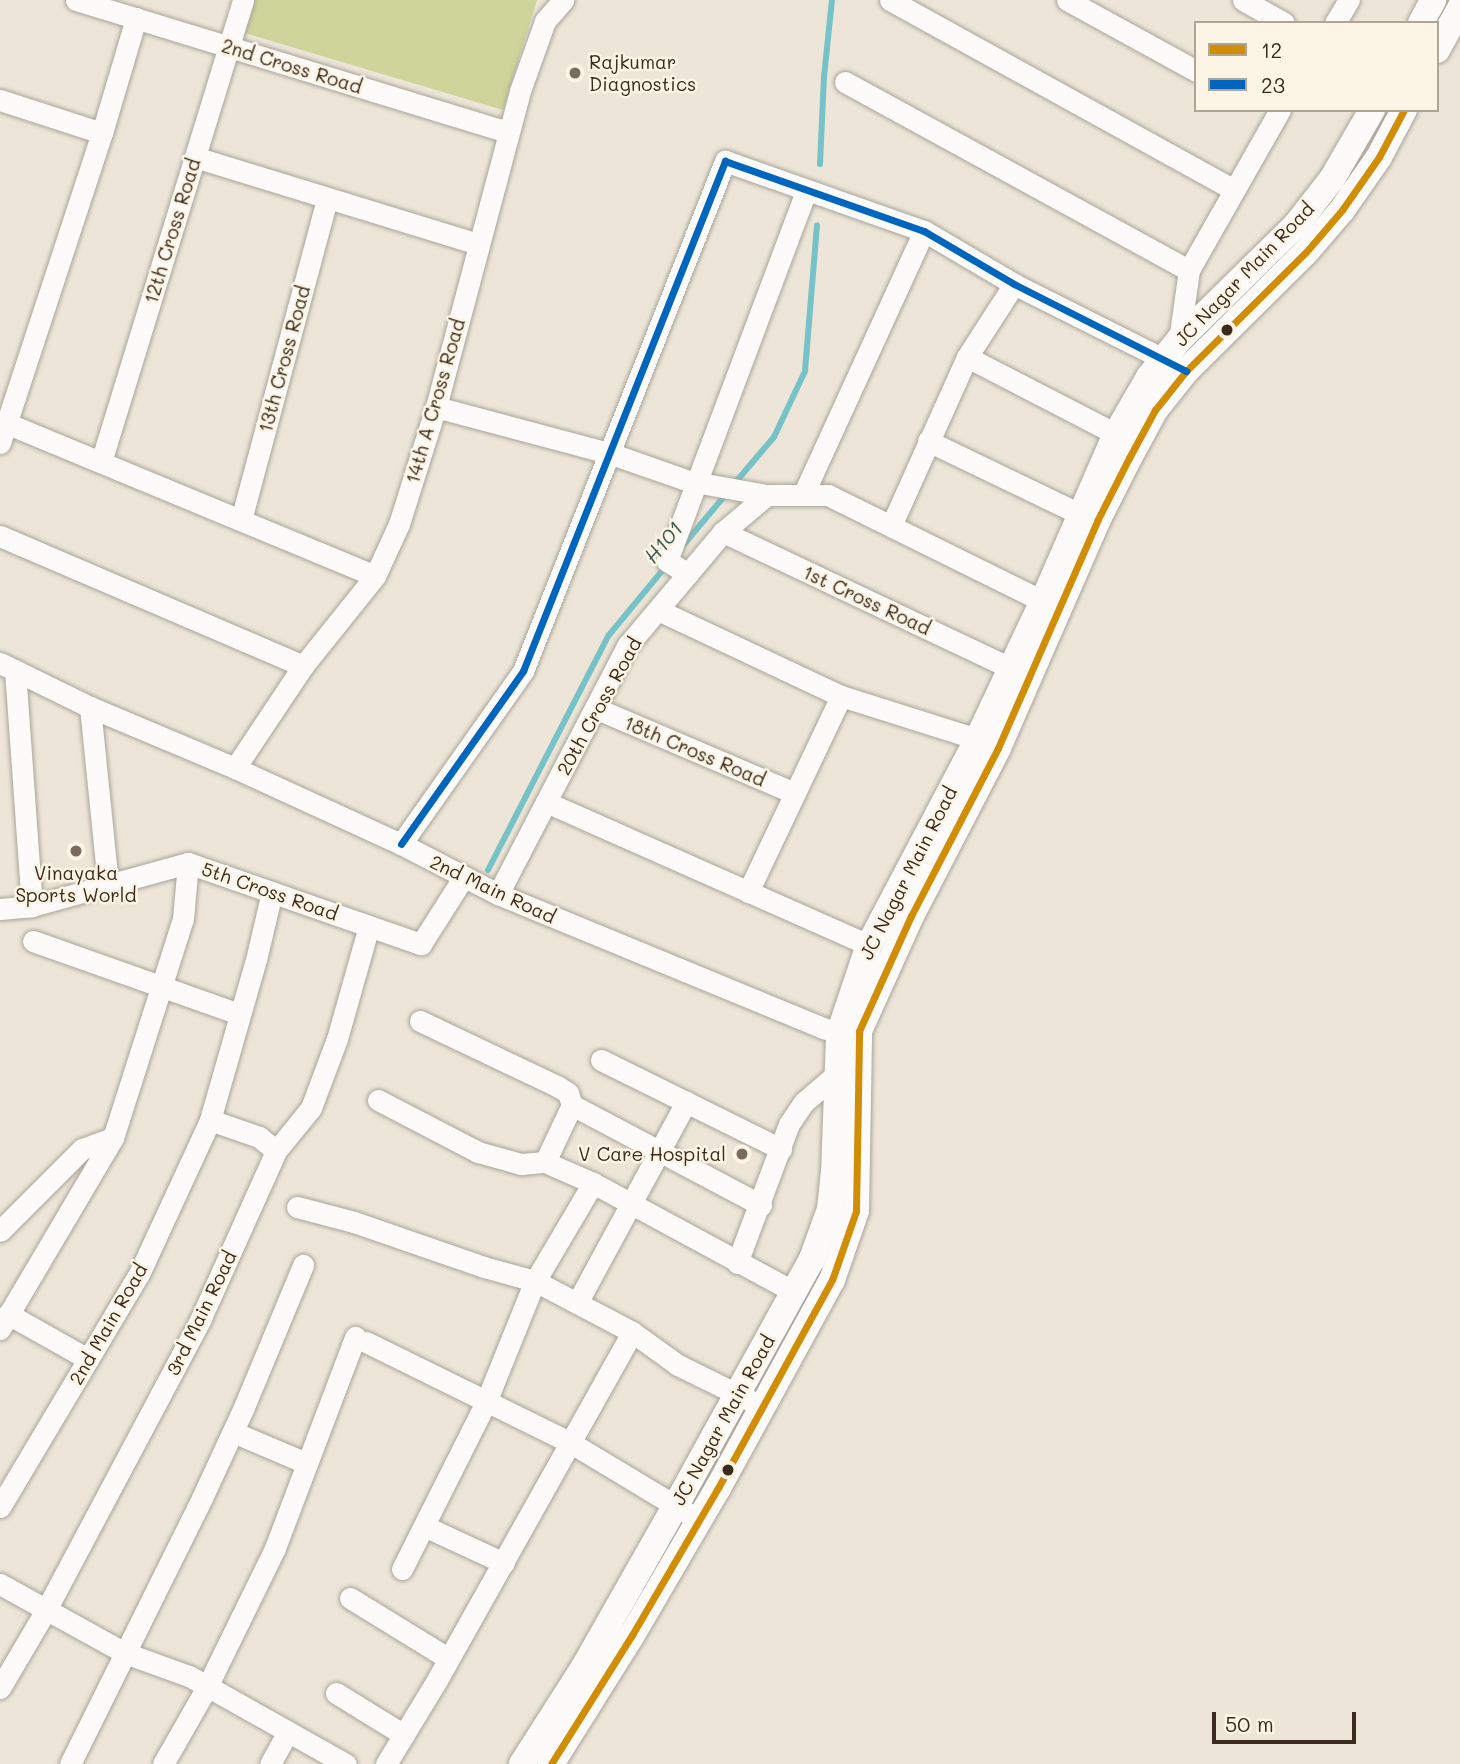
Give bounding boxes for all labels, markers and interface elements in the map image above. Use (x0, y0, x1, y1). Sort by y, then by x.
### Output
legend (1194, 21, 1439, 112)
street label: 2nd Cross Road (219, 34, 365, 98)
text: 12 (1261, 36, 1282, 63)
place label: Rajkumar Diagnostics (589, 51, 696, 95)
marker: Rajkumar Diagnostics (567, 65, 583, 81)
text: 23 (1261, 71, 1285, 98)
street label: 12th Cross Road (139, 156, 205, 306)
street label: JC Nagar Main Road (1169, 197, 1319, 351)
street label: 13th Cross Road (253, 283, 315, 435)
street label: 14th A Cross Road (401, 316, 469, 486)
unlabelled marker (1220, 323, 1234, 337)
water label: H101 (638, 516, 688, 568)
street label: 1st Cross Road (799, 560, 935, 640)
street label: 20th Cross Road (552, 633, 646, 779)
street label: 18th Cross Road (621, 711, 769, 791)
street label: JC Nagar Main Road (854, 783, 962, 963)
marker: Vinayaka Sports World (68, 843, 84, 859)
street label: 2nd Main Road (427, 850, 559, 928)
street label: 5th Cross Road (199, 857, 341, 925)
place label: Vinayaka Sports World (15, 862, 137, 906)
place label: V Care Hospital (578, 1143, 726, 1165)
marker: V Care Hospital (732, 1144, 752, 1164)
street label: 3rd Main Road (161, 1247, 241, 1379)
street label: 2nd Main Road (64, 1259, 152, 1389)
street label: JC Nagar Main Road (667, 1331, 779, 1509)
unlabelled marker (721, 1463, 735, 1477)
scale bar (1215, 1698, 1358, 1742)
text: 50 m (1225, 1710, 1274, 1737)

